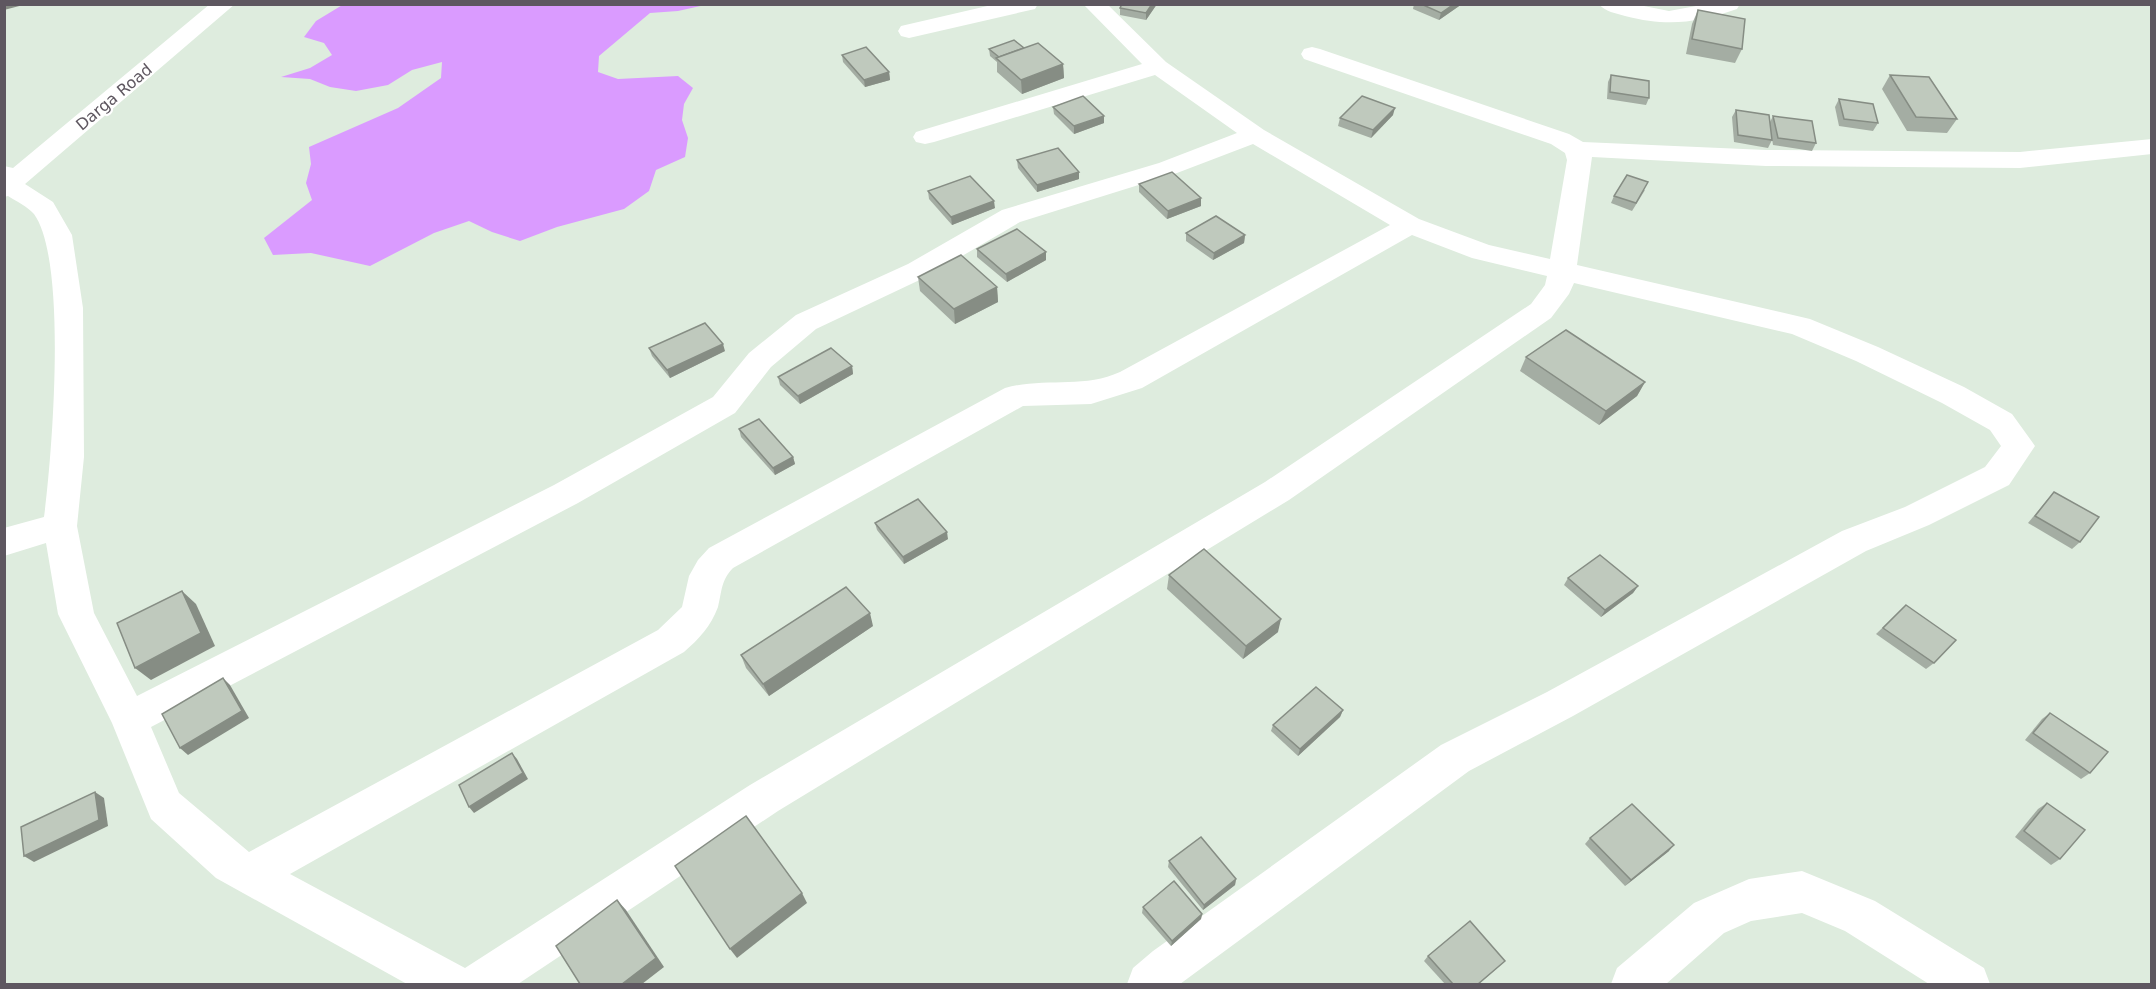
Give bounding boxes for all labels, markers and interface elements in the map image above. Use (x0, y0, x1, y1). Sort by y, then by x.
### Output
street label: Darga Road (72, 60, 156, 134)

